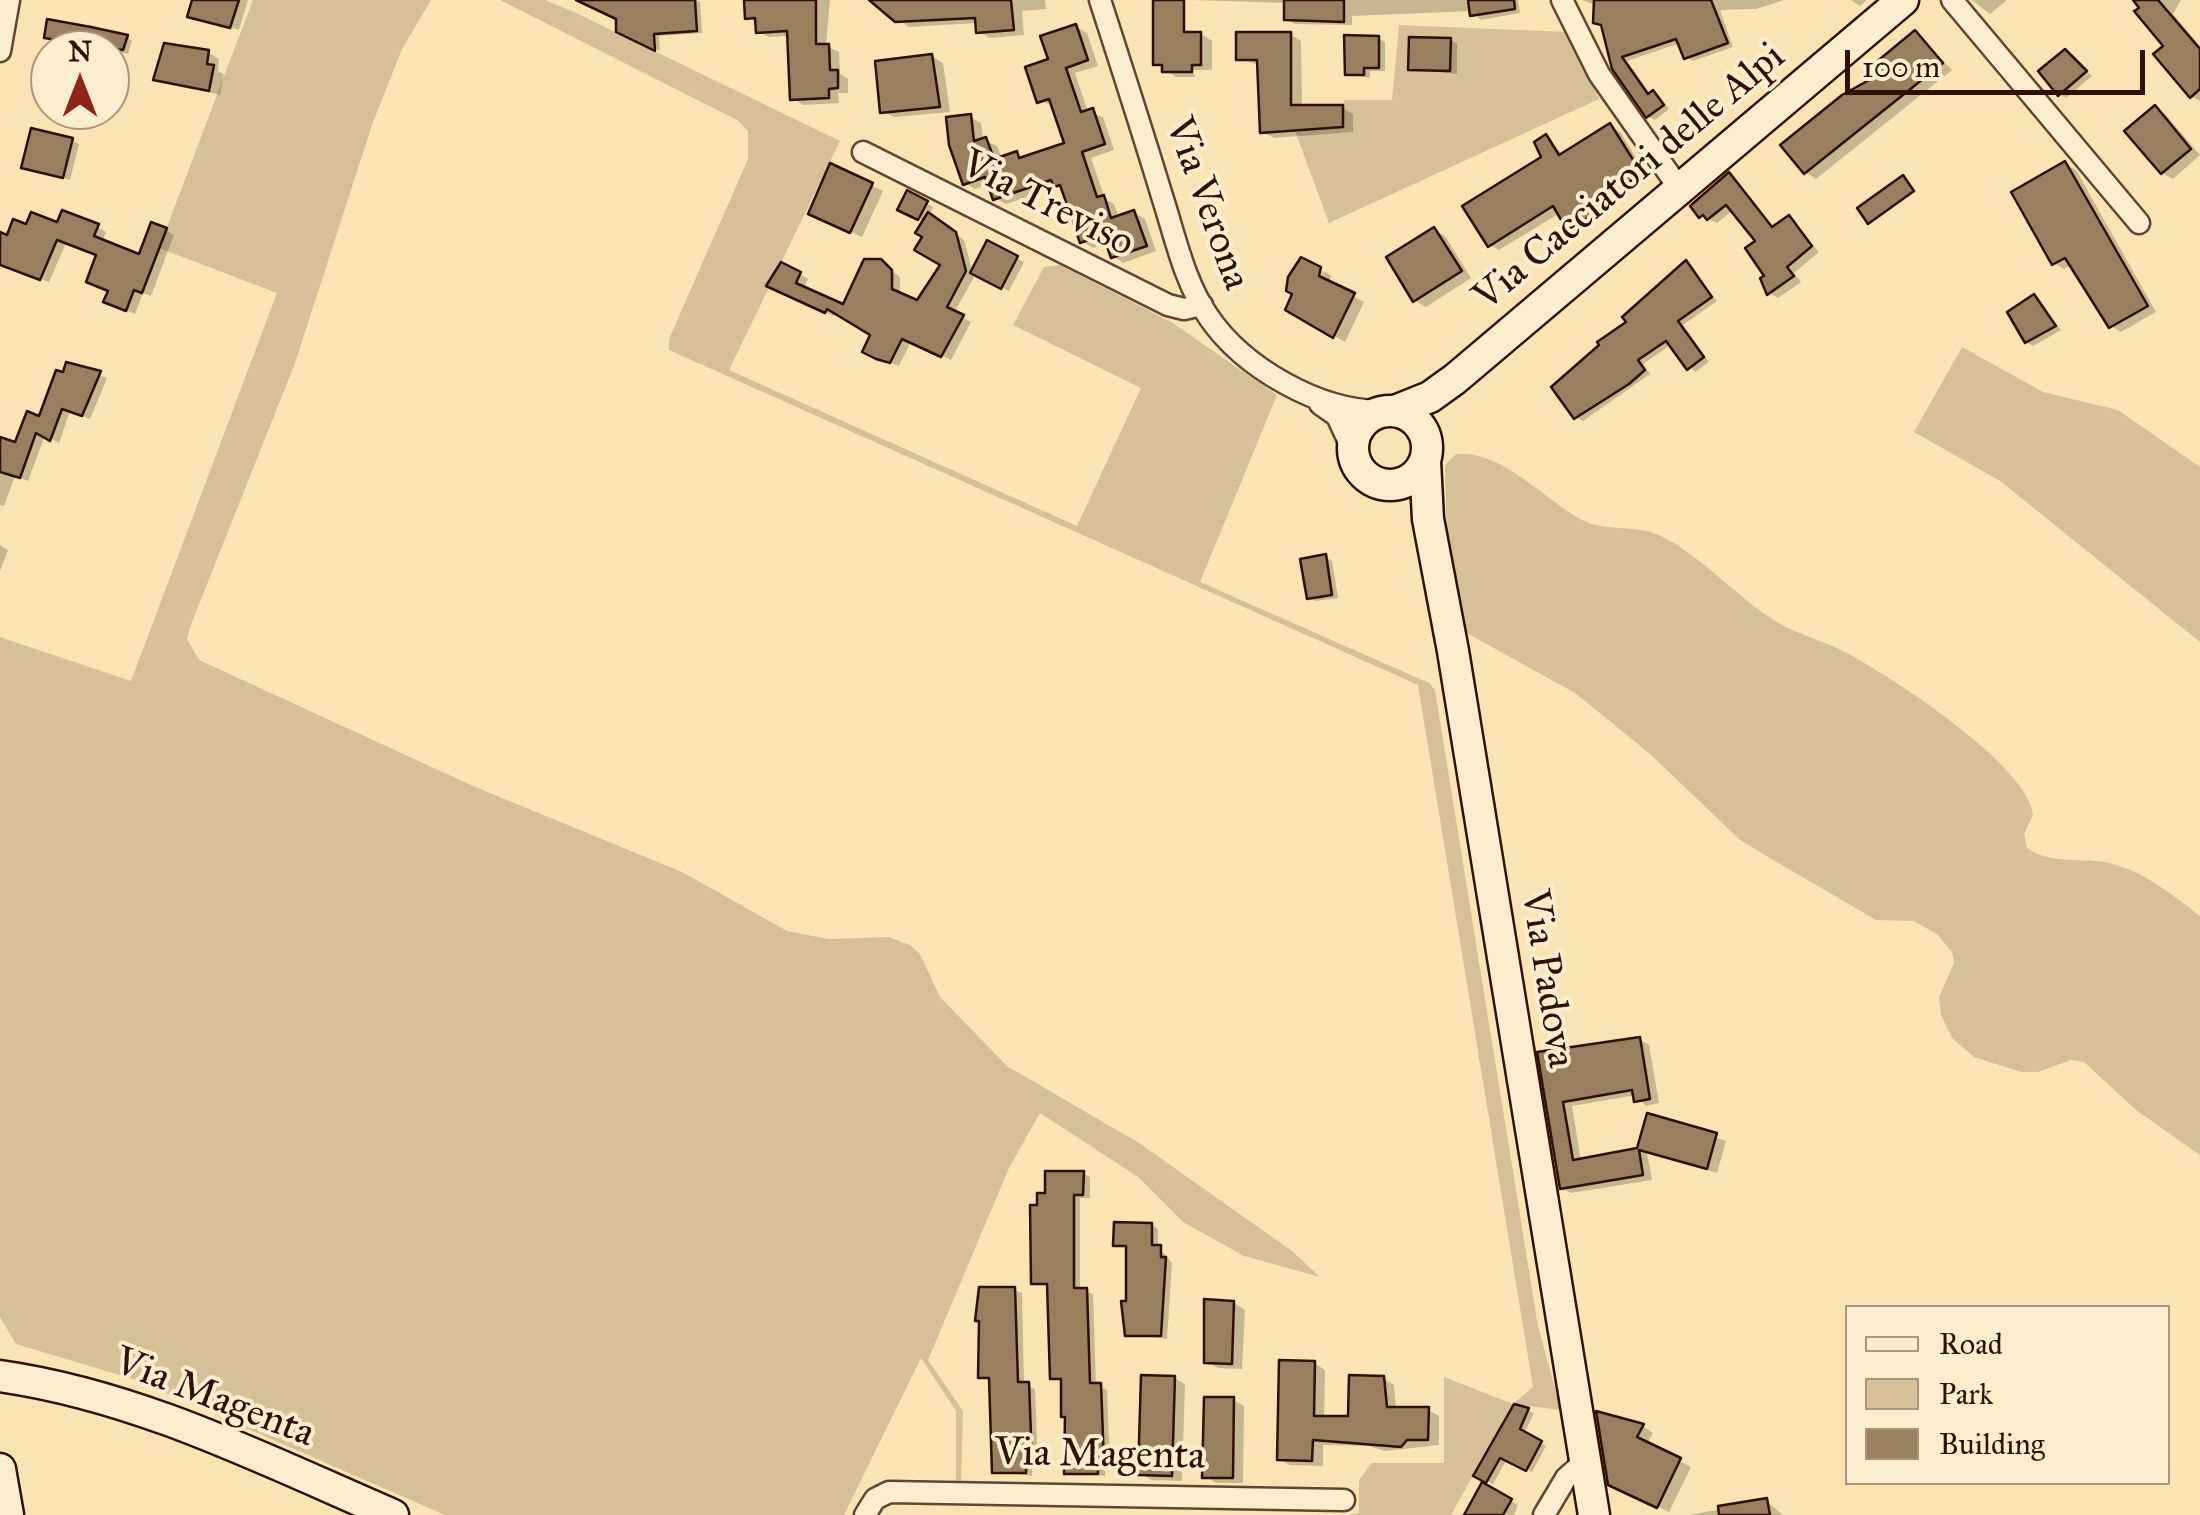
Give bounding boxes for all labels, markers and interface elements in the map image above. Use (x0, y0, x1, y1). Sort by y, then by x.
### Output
north arrow (30, 30, 130, 130)
scale bar (1850, 30, 2150, 92)
text: N (68, 34, 92, 69)
street label: Via Cacciatori delle Alpi (1465, 34, 1795, 322)
text: 100 m (1862, 49, 1940, 85)
street label: Via Verona (1153, 111, 1259, 297)
street label: Via Treviso (953, 141, 1141, 269)
street label: Via Padova (1508, 887, 1584, 1071)
legend (1845, 1305, 2170, 1485)
text: Road (1939, 1326, 2003, 1362)
street label: Via Magenta (107, 1339, 321, 1459)
text: Park (1939, 1376, 1993, 1412)
text: Building (1939, 1426, 2045, 1462)
street label: Via Magenta (994, 1430, 1206, 1482)

